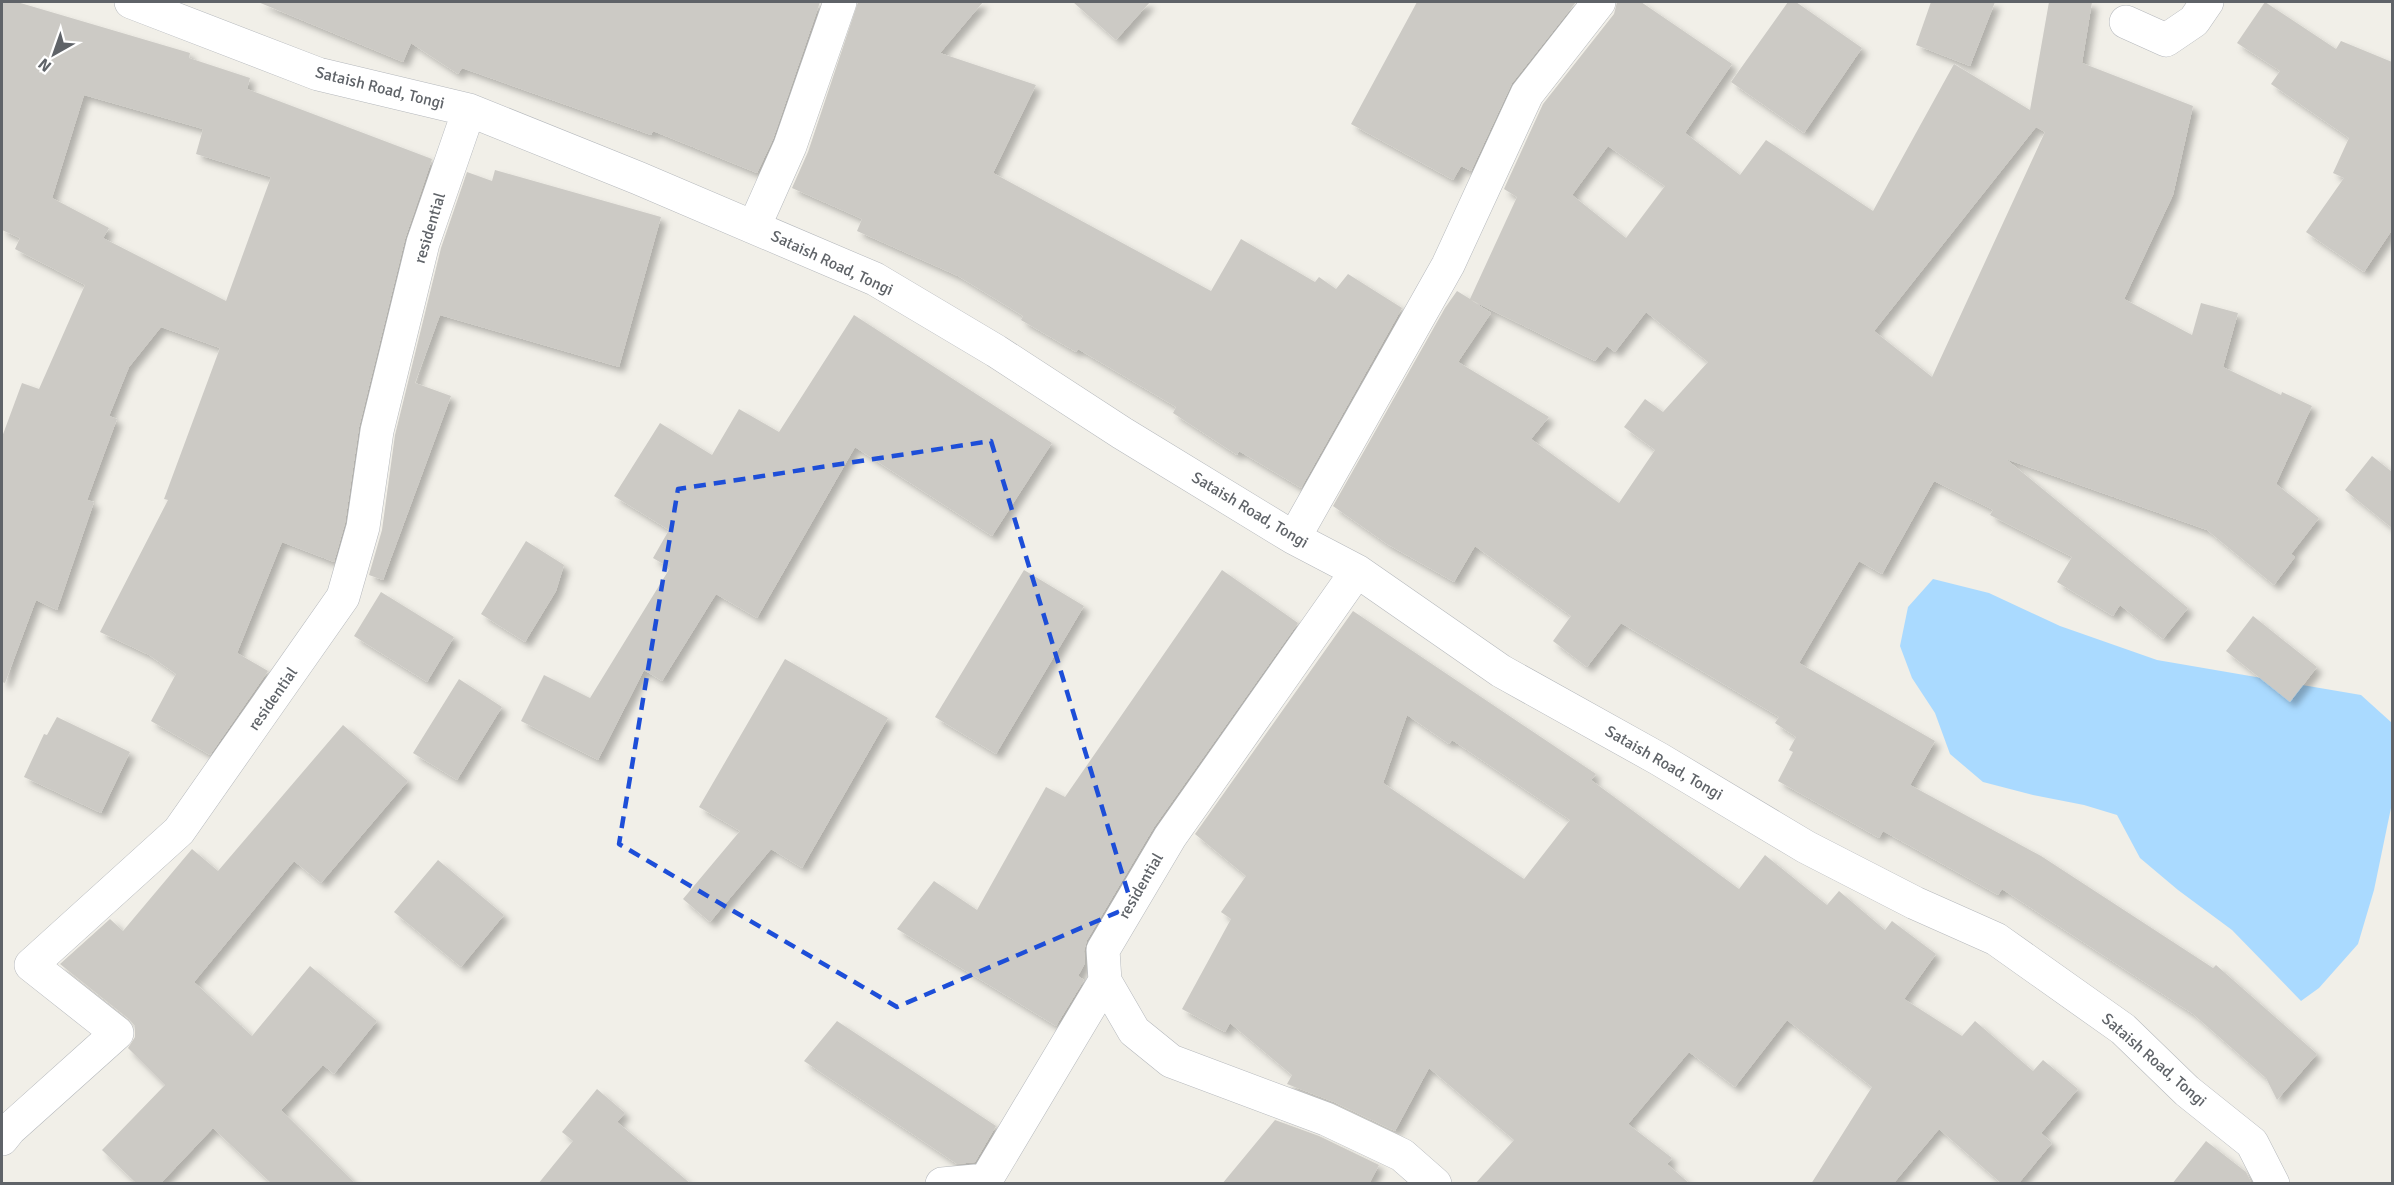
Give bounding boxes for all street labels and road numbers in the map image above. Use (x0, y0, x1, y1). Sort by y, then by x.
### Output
street label: Sataish Road, Tongi (313, 62, 447, 114)
street label: residential (410, 190, 450, 266)
street label: Sataish Road, Tongi (768, 226, 896, 300)
street label: Sataish Road, Tongi (1188, 467, 1312, 553)
street label: residential (244, 663, 302, 735)
street label: Sataish Road, Tongi (1602, 721, 1726, 805)
street label: residential (1114, 849, 1168, 923)
street label: Sataish Road, Tongi (2097, 1009, 2211, 1111)

